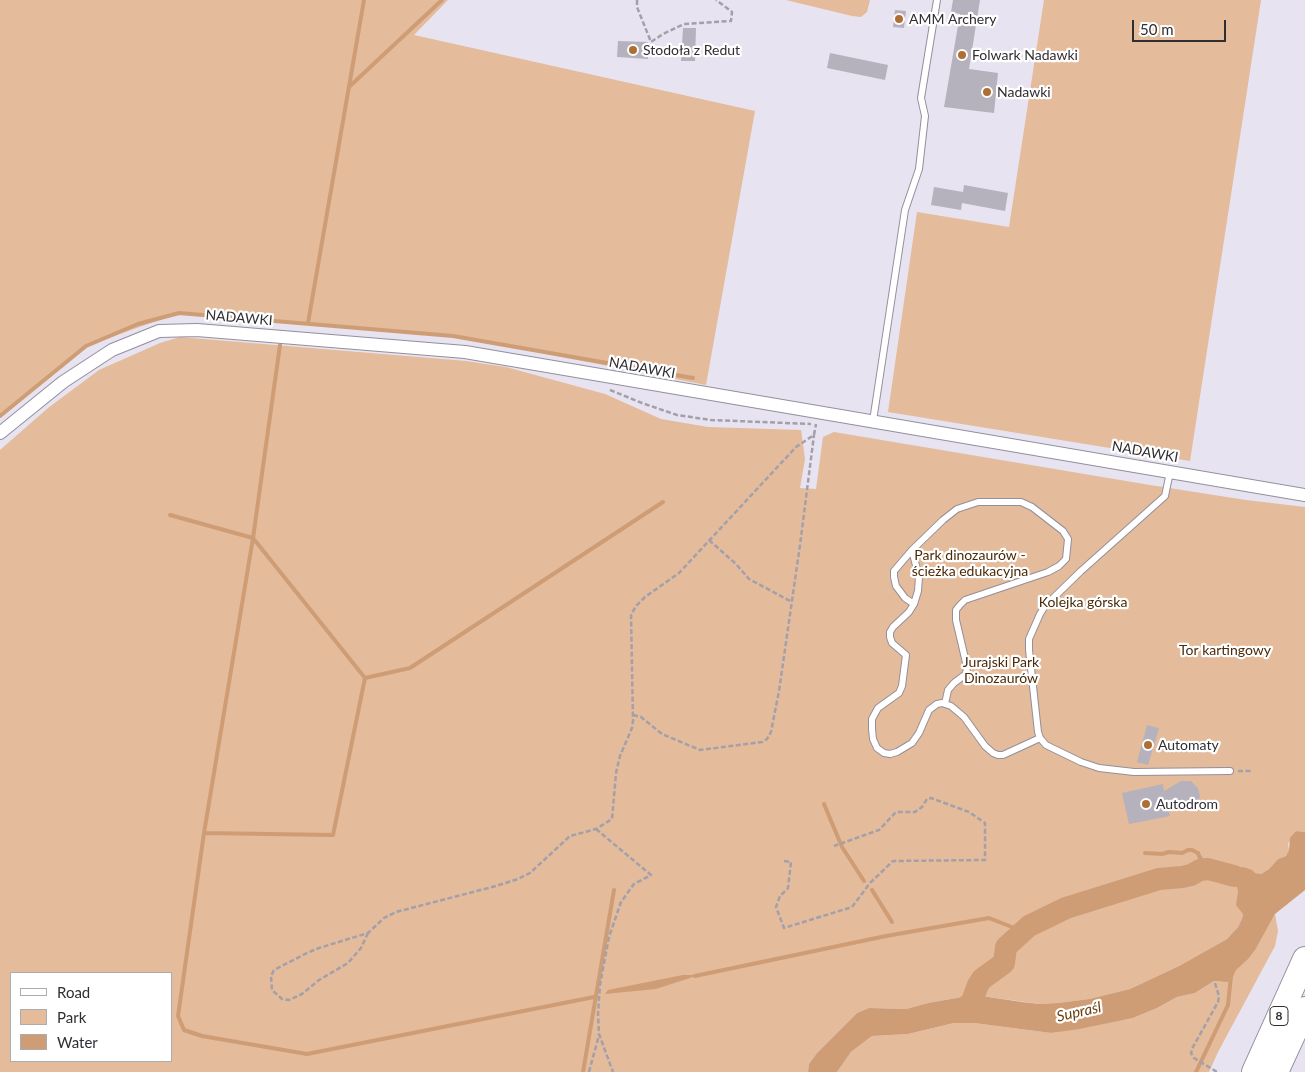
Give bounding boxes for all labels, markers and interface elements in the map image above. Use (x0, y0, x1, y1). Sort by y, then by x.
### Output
scale bar (1135, 10, 1229, 42)
place label: AMM Archery (909, 11, 997, 27)
marker: AMM Archery (893, 13, 905, 25)
text: 50 m (1140, 20, 1174, 38)
place label: Stodoła z Redut (643, 42, 740, 58)
marker: Stodoła z Redut (627, 44, 639, 56)
place label: Folwark Nadawki (972, 47, 1078, 63)
marker: Folwark Nadawki (956, 49, 968, 61)
place label: Nadawki (997, 84, 1051, 100)
marker: Nadawki (981, 86, 993, 98)
street label: NADAWKI (205, 307, 273, 329)
street label: NADAWKI (607, 354, 677, 382)
street label: NADAWKI (1110, 438, 1180, 466)
park label: Park dinozaurów - ścieżka edukacyjna (912, 547, 1028, 580)
park label: Kolejka górska (1039, 594, 1127, 610)
park label: Tor kartingowy (1179, 642, 1271, 658)
park label: Jurajski Park Dinozaurów (963, 654, 1039, 686)
place label: Automaty (1158, 737, 1219, 753)
marker: Automaty (1142, 739, 1154, 751)
place label: Autodrom (1156, 796, 1218, 812)
marker: Autodrom (1140, 798, 1152, 810)
legend (10, 972, 172, 1062)
text: Road (57, 983, 90, 1001)
water label: Supraśl (1055, 998, 1103, 1026)
road number: 8 (1270, 1006, 1288, 1026)
text: Park (57, 1008, 86, 1026)
text: Water (57, 1033, 98, 1051)

